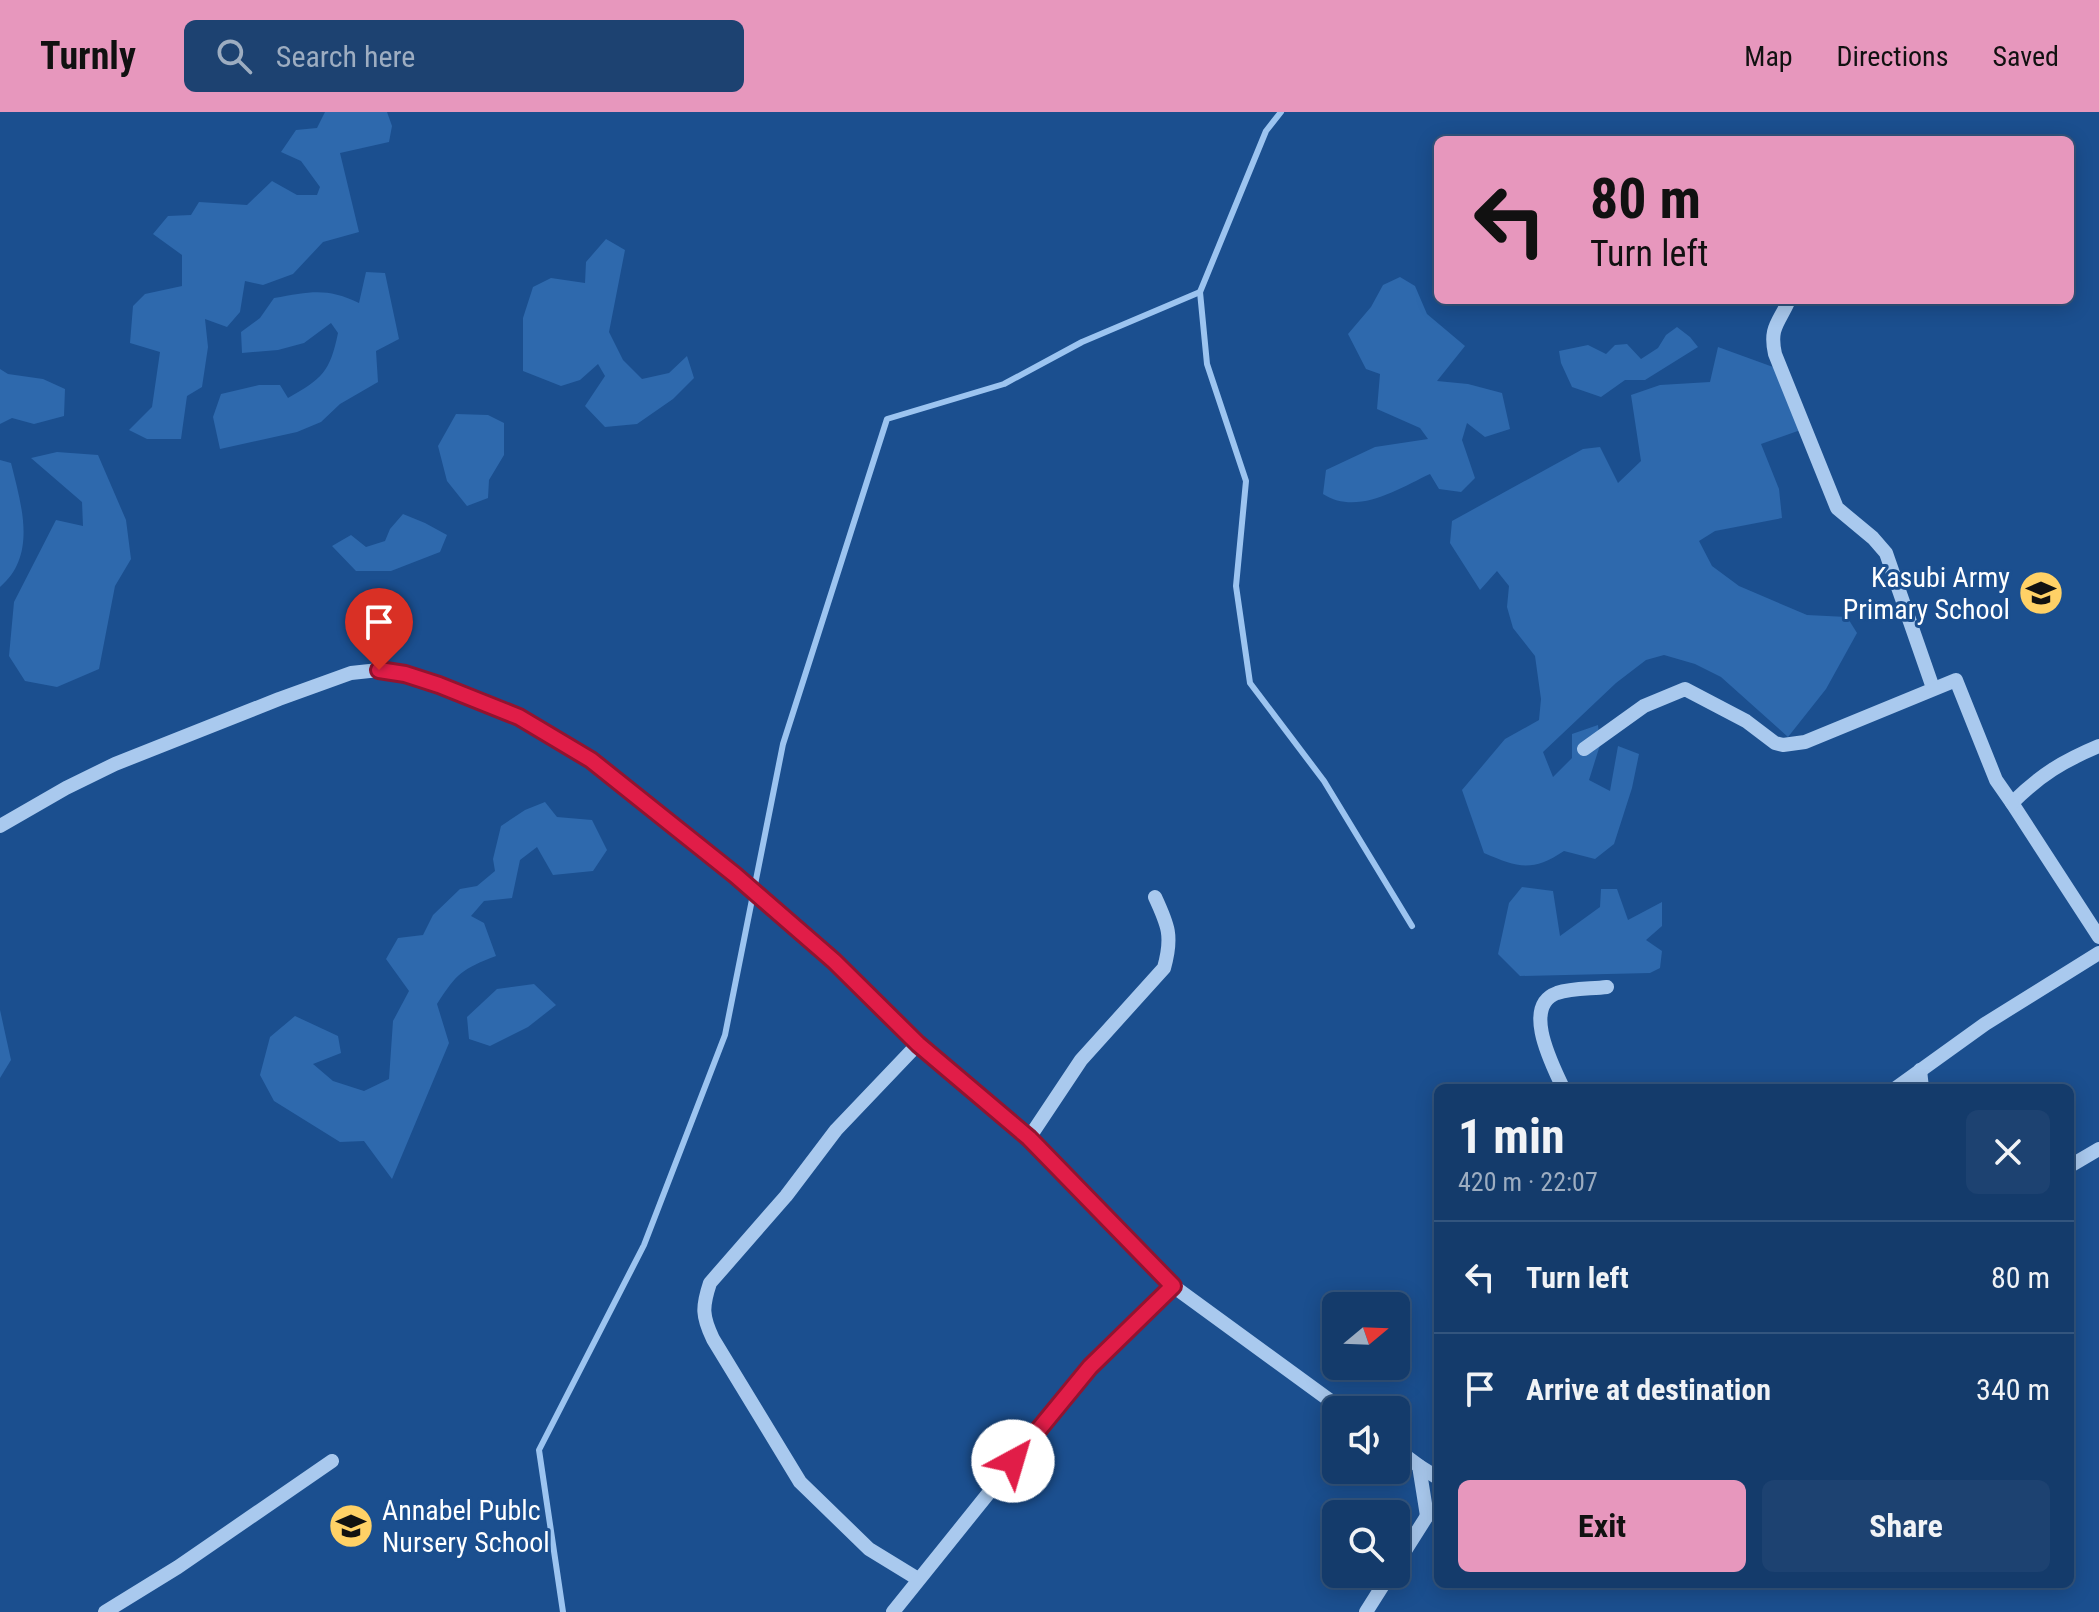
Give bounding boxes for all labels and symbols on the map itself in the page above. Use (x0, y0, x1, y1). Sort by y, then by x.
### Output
place label: Kasubi Army Primary School (1843, 561, 2010, 626)
school or university icon: Kasubi Army Primary School (2017, 569, 2065, 617)
pin (345, 588, 413, 670)
north arrow (1322, 1292, 1410, 1380)
position arrow (971, 1419, 1055, 1503)
place label: Annabel Publc Nursery School (382, 1494, 550, 1559)
school or university icon: Annabel Publc Nursery School (327, 1502, 375, 1550)

